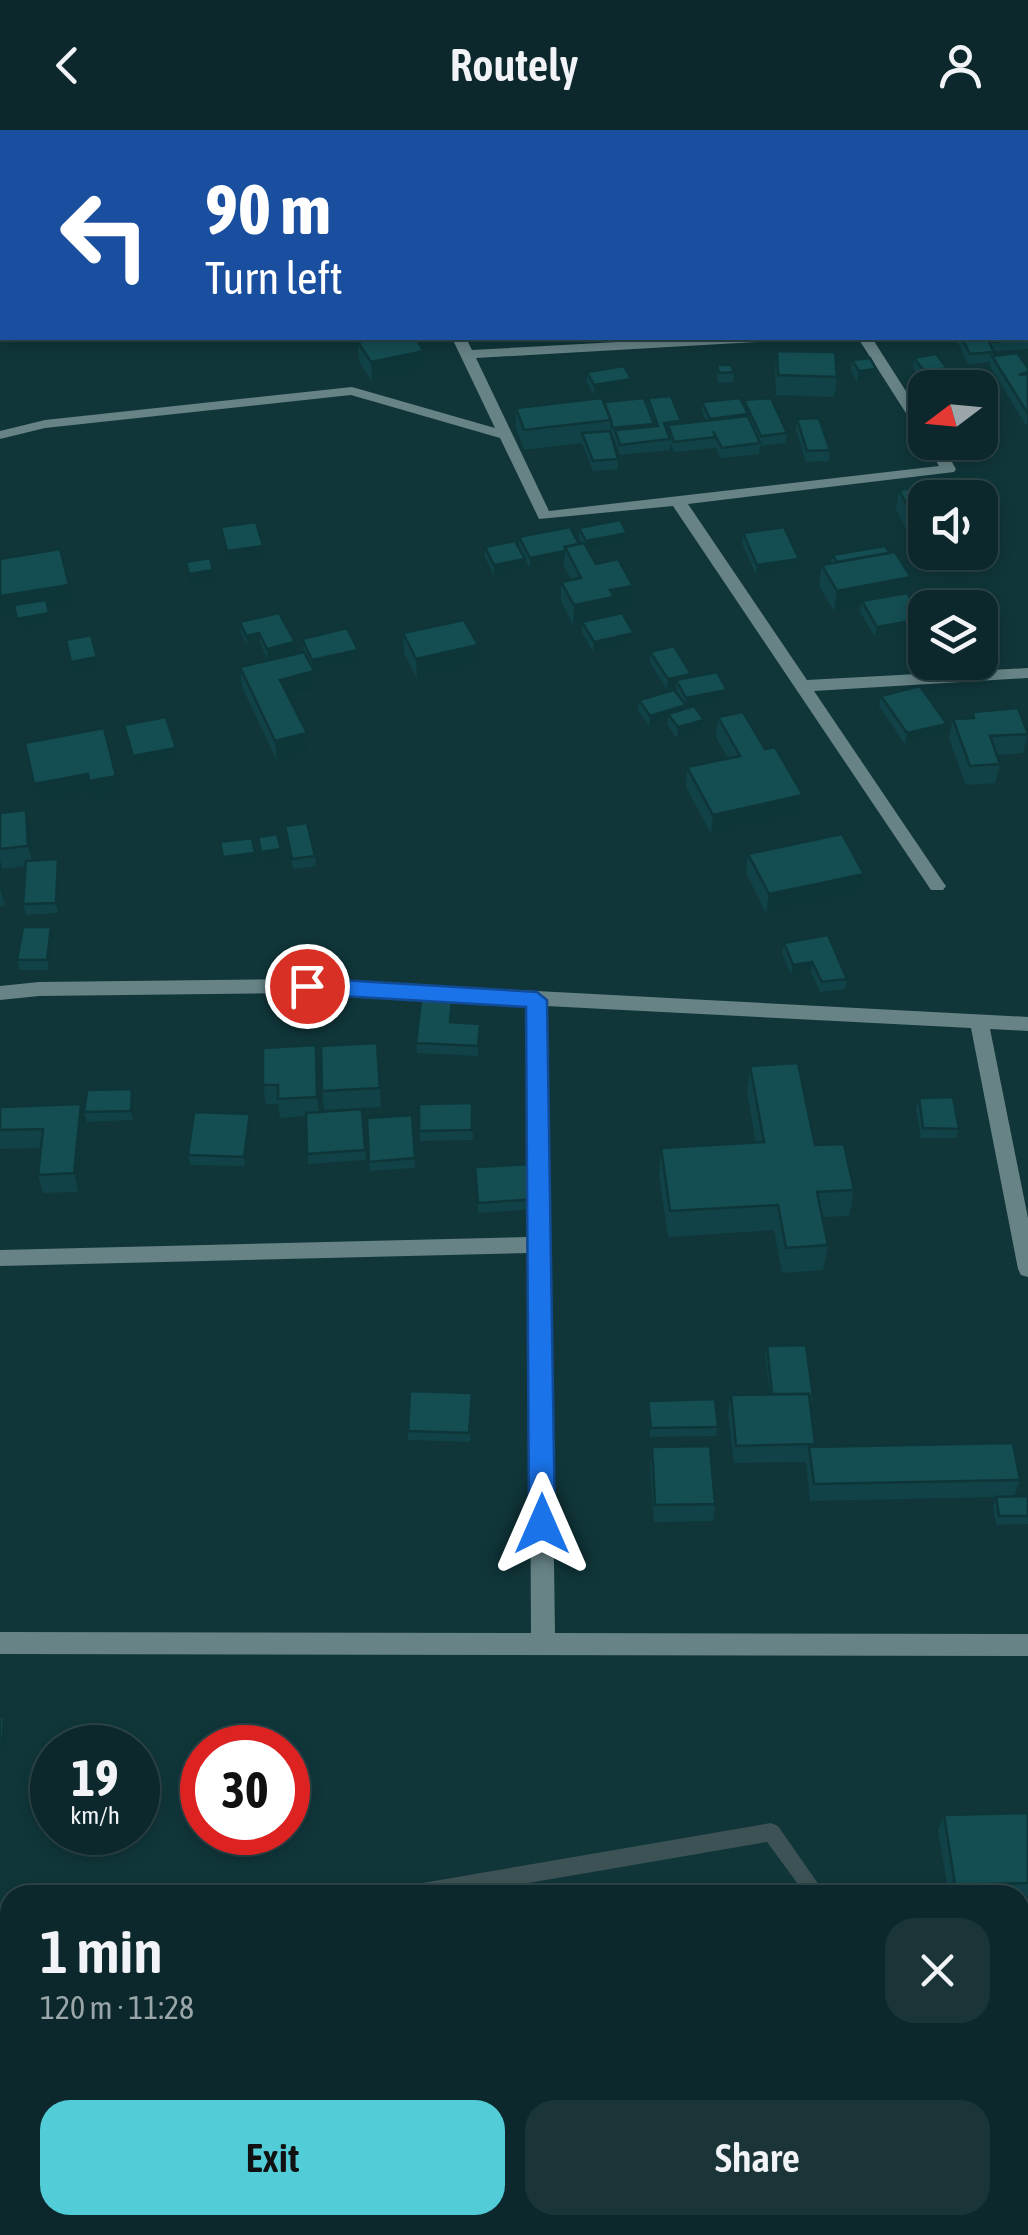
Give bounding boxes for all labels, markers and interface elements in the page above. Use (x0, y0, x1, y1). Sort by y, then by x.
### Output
icon: back (40, 38, 95, 93)
icon: person (933, 38, 988, 93)
text: Routely (450, 39, 578, 91)
text: 90 m (205, 169, 331, 249)
icon: left (40, 170, 170, 300)
text: Turn left (205, 252, 343, 304)
north arrow (908, 370, 998, 460)
map controls (908, 370, 998, 680)
button: sound (908, 480, 998, 570)
button: layers (908, 590, 998, 680)
pin (265, 944, 350, 1029)
icon: arrive (280, 959, 335, 1014)
position arrow (490, 1472, 594, 1576)
speed limit sign: 30 (180, 1725, 310, 1855)
text: 19 (71, 1749, 118, 1807)
text: km/h (70, 1801, 120, 1829)
text: 1 min (40, 1917, 163, 1986)
button: close (885, 1918, 990, 2023)
text: 120 m · 11:28 (40, 1989, 194, 2026)
button: Exit (40, 2100, 505, 2215)
button: Share (525, 2100, 990, 2215)

